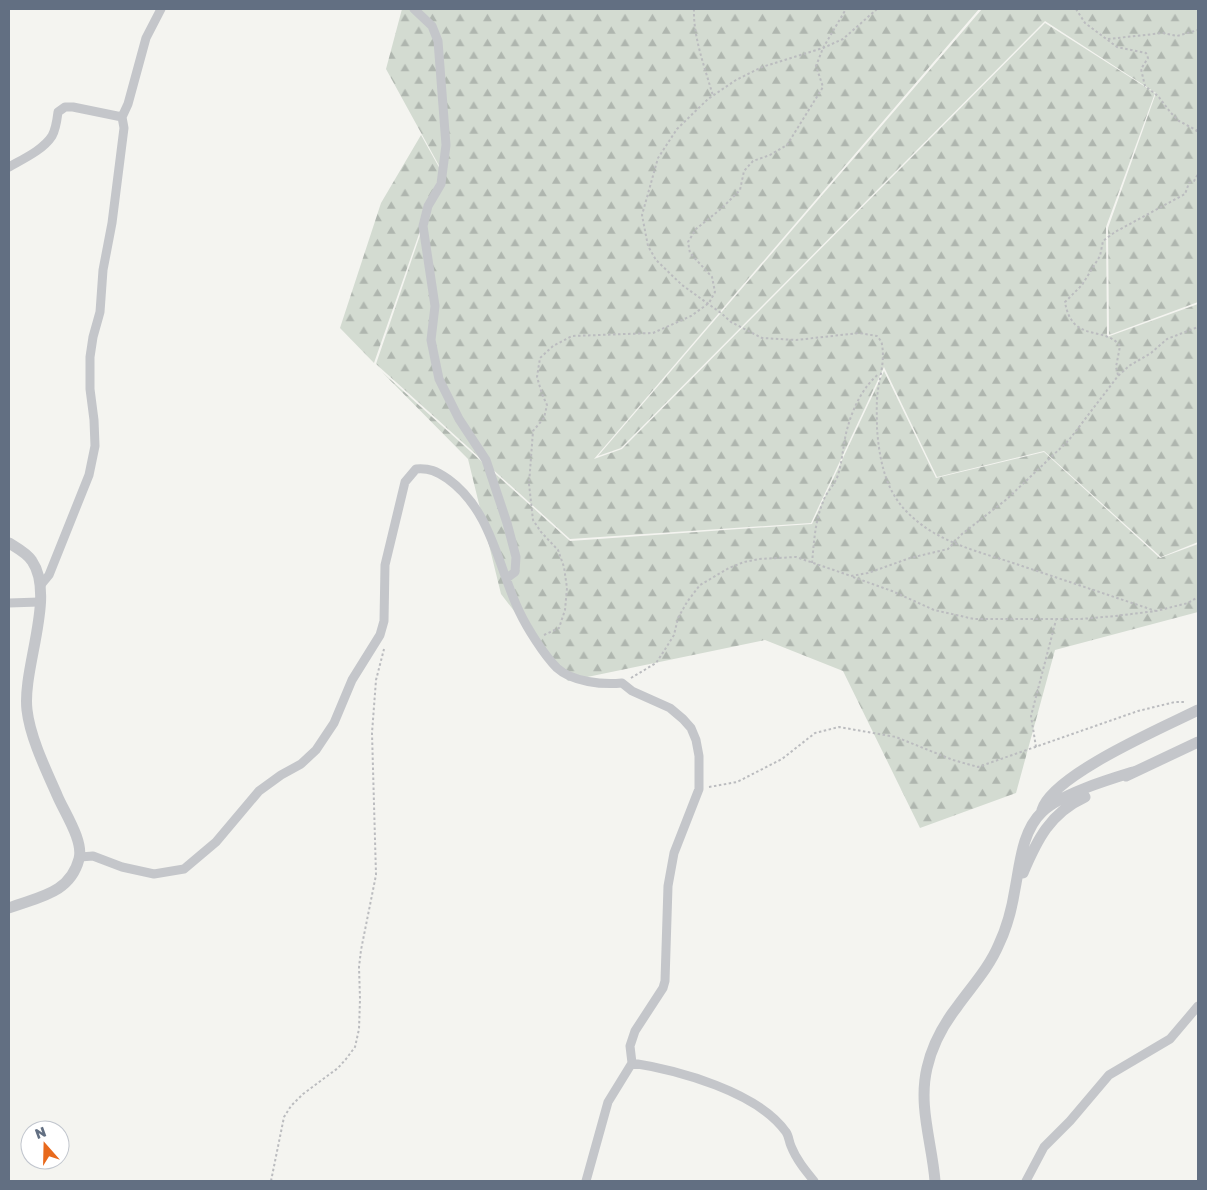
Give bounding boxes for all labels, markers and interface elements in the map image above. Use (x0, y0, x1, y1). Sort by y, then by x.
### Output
north arrow (20, 1120, 70, 1170)
text: N (32, 1123, 48, 1142)

